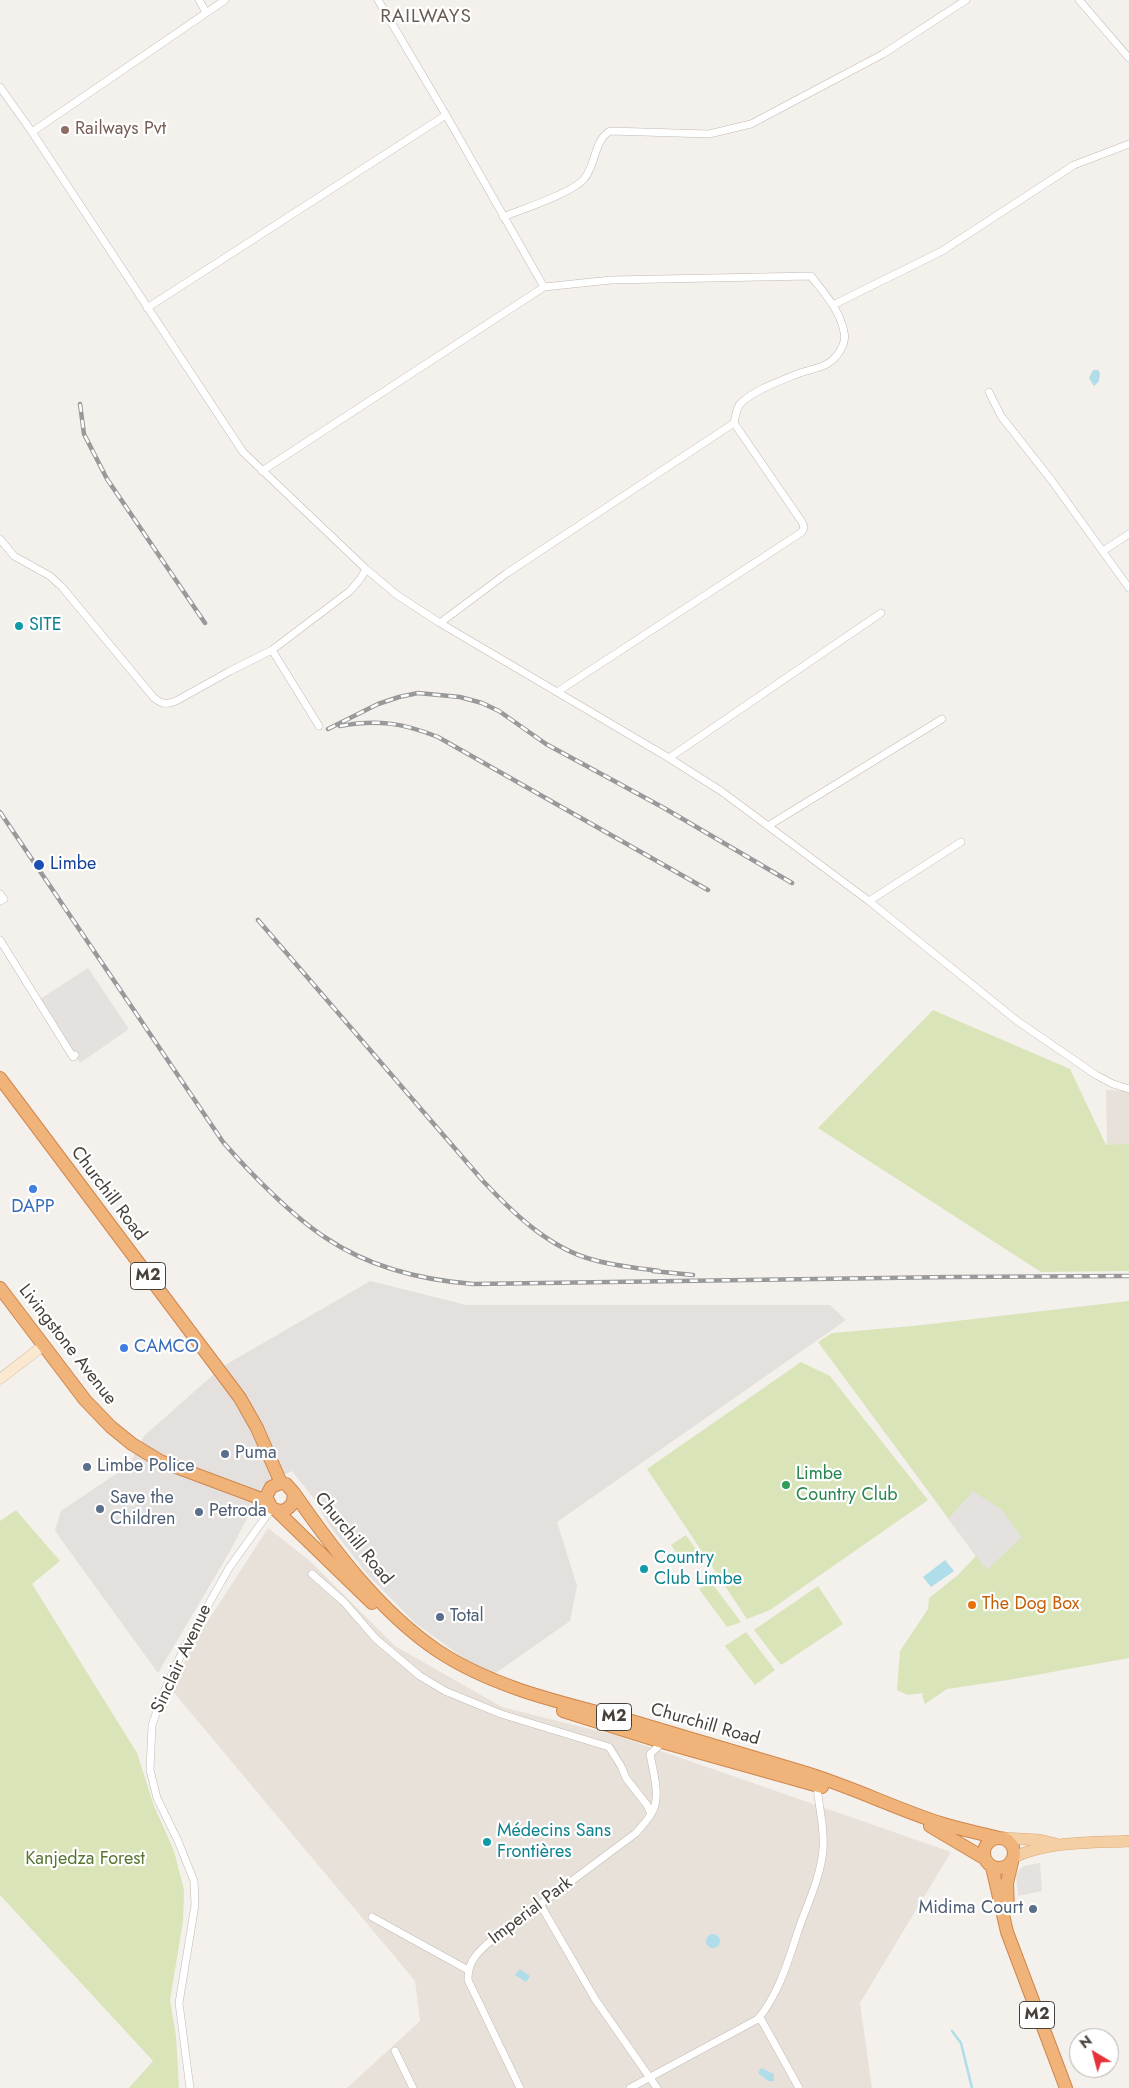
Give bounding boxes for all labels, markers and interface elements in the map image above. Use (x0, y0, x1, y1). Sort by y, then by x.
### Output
district label: RAILWAYS (379, 6, 473, 28)
place label: Railways Pvt (75, 119, 166, 141)
marker: Railways Pvt (59, 124, 71, 136)
place label: SITE (29, 615, 62, 637)
marker: SITE (13, 620, 25, 632)
place label: Limbe (50, 854, 96, 876)
marker: Limbe (32, 858, 46, 872)
street label: Churchill Road (66, 1143, 150, 1245)
marker: DAPP (27, 1183, 39, 1195)
place label: DAPP (11, 1197, 55, 1219)
road number: M2 (130, 1262, 166, 1290)
street label: Livingstone Avenue (13, 1281, 121, 1409)
place label: CAMCO (134, 1337, 199, 1359)
marker: CAMCO (118, 1342, 130, 1354)
place label: Puma (235, 1443, 277, 1465)
marker: Puma (219, 1448, 231, 1460)
place label: Limbe Police (97, 1456, 195, 1478)
marker: Limbe Police (81, 1461, 93, 1473)
place label: Limbe Country Club (796, 1464, 898, 1506)
marker: Limbe Country Club (780, 1479, 792, 1491)
place label: Save the Children (110, 1488, 175, 1530)
street label: Churchill Road (309, 1489, 397, 1589)
place label: Petroda (209, 1501, 267, 1523)
marker: Save the Children (94, 1503, 106, 1515)
marker: Petroda (193, 1506, 205, 1518)
place label: Country Club Limbe (654, 1548, 742, 1590)
marker: Country Club Limbe (638, 1563, 650, 1575)
place label: The Dog Box (982, 1594, 1079, 1616)
marker: The Dog Box (966, 1599, 978, 1611)
street label: Sinclair Avenue (147, 1601, 217, 1717)
place label: Total (450, 1606, 484, 1628)
marker: Total (434, 1611, 446, 1623)
street label: Churchill Road (648, 1699, 762, 1751)
road number: M2 (596, 1704, 632, 1730)
place label: Médecins Sans Frontières (497, 1821, 611, 1864)
marker: Médecins Sans Frontières (481, 1836, 493, 1848)
park label: Kanjedza Forest (25, 1849, 145, 1871)
street label: Imperial Park (485, 1873, 577, 1949)
place label: Midima Court (919, 1898, 1023, 1920)
marker: Midima Court (1027, 1903, 1039, 1915)
road number: M2 (1020, 2002, 1054, 2028)
north arrow (1069, 2028, 1119, 2078)
text: N (1075, 2030, 1096, 2053)

